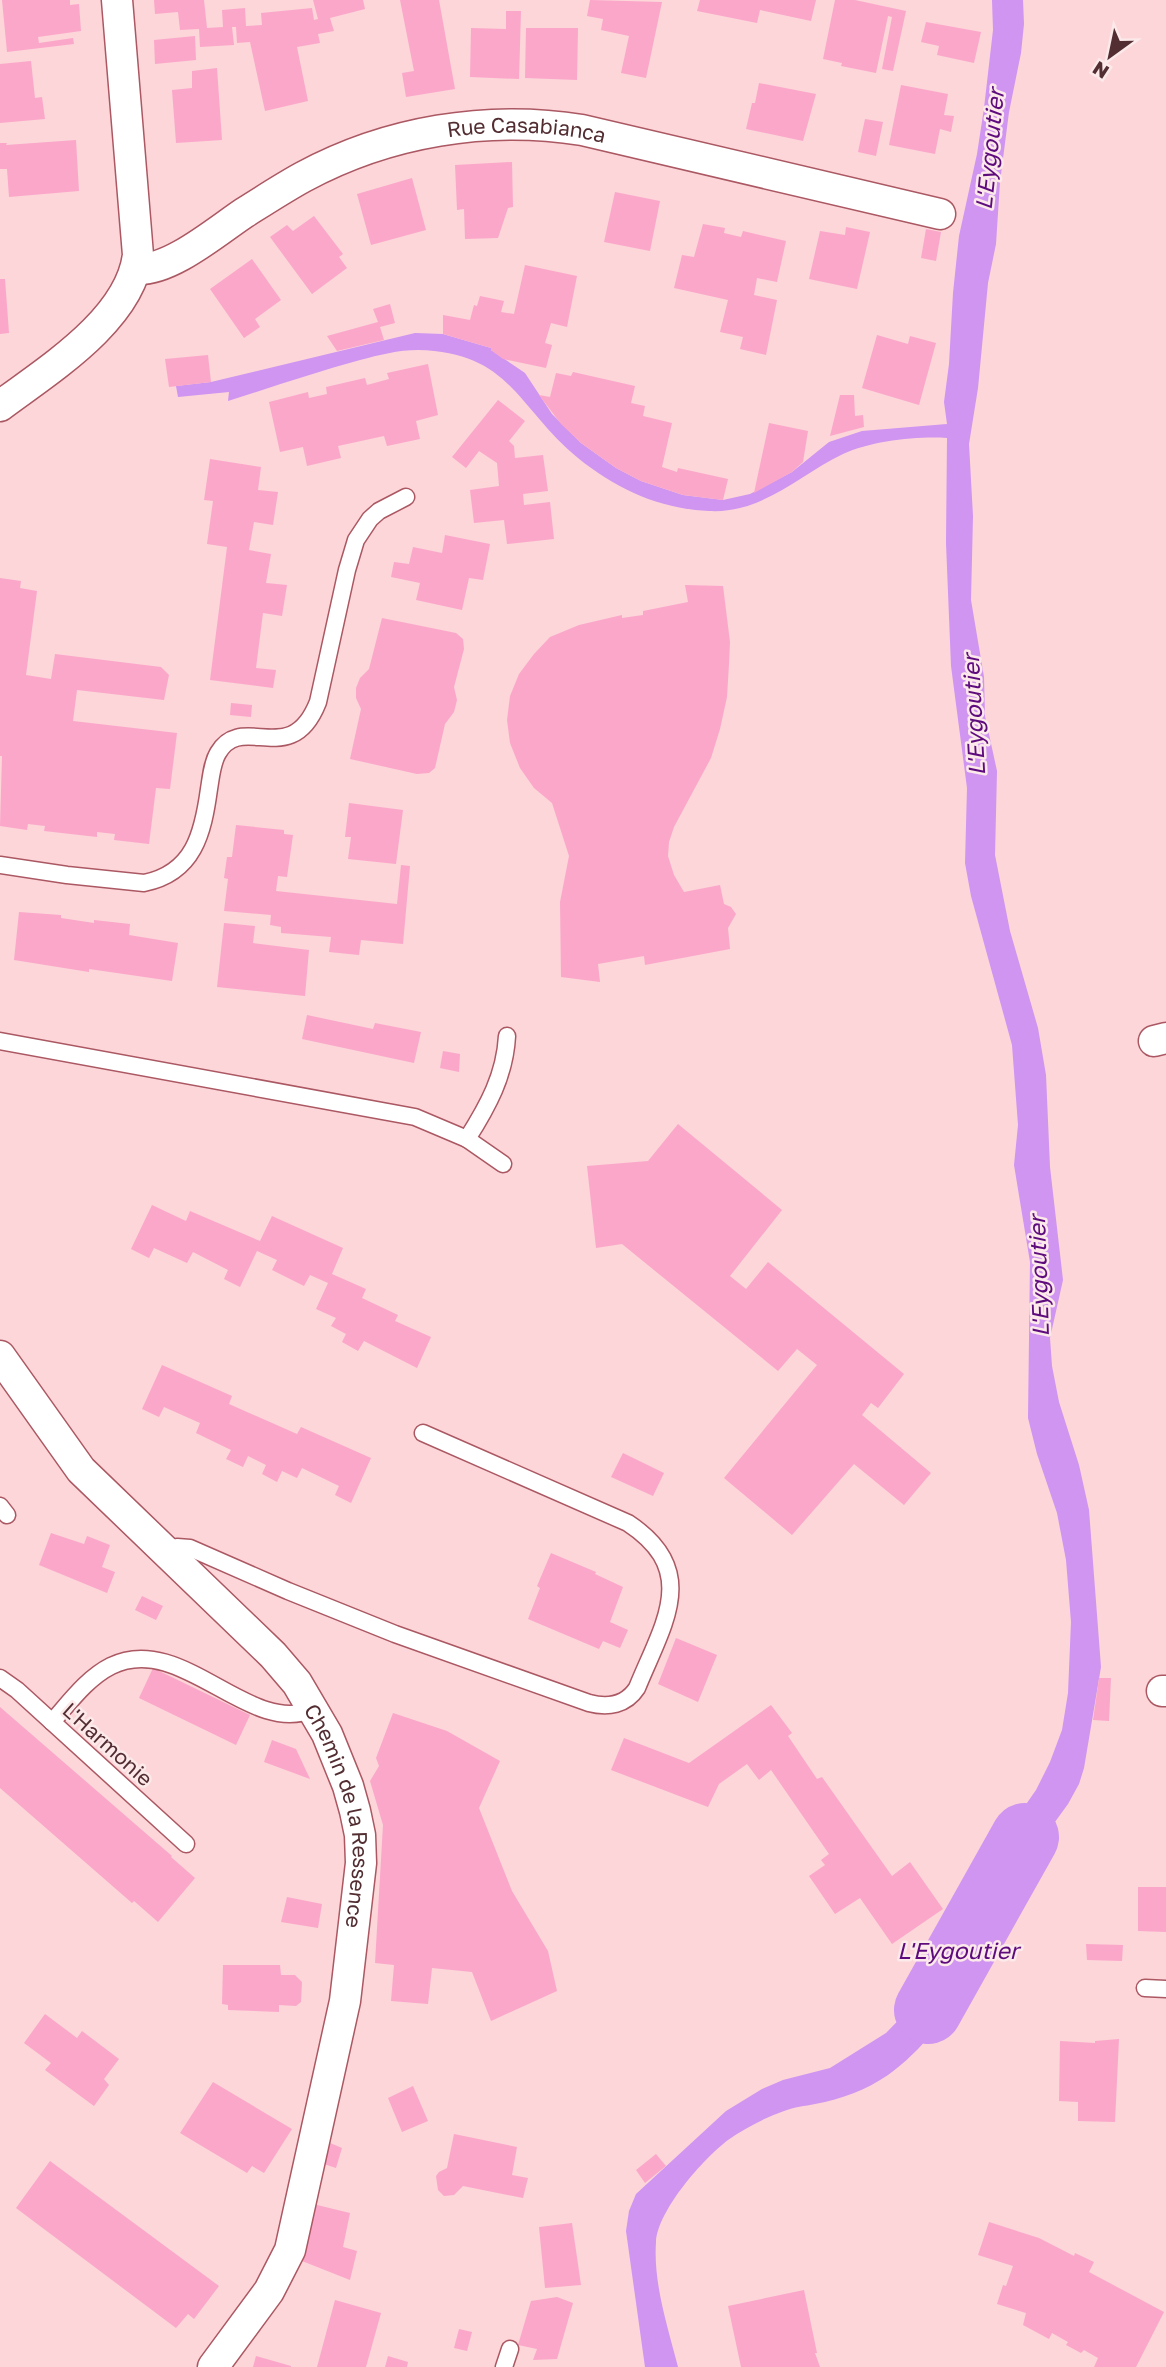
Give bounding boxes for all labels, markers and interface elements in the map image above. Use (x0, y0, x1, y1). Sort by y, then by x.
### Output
north arrow (1075, 21, 1145, 91)
text: N (1088, 57, 1113, 84)
water label: L'Eygoutier (969, 84, 1010, 211)
street label: Rue Casabianca (445, 112, 609, 148)
water label: L'Eygoutier (956, 651, 990, 776)
water label: L'Eygoutier (1022, 1212, 1054, 1337)
street label: L'Harmonie (58, 1697, 158, 1791)
street label: Chemin de la Ressence (299, 1699, 375, 1930)
water label: L'Eygoutier (897, 1936, 1022, 1964)

